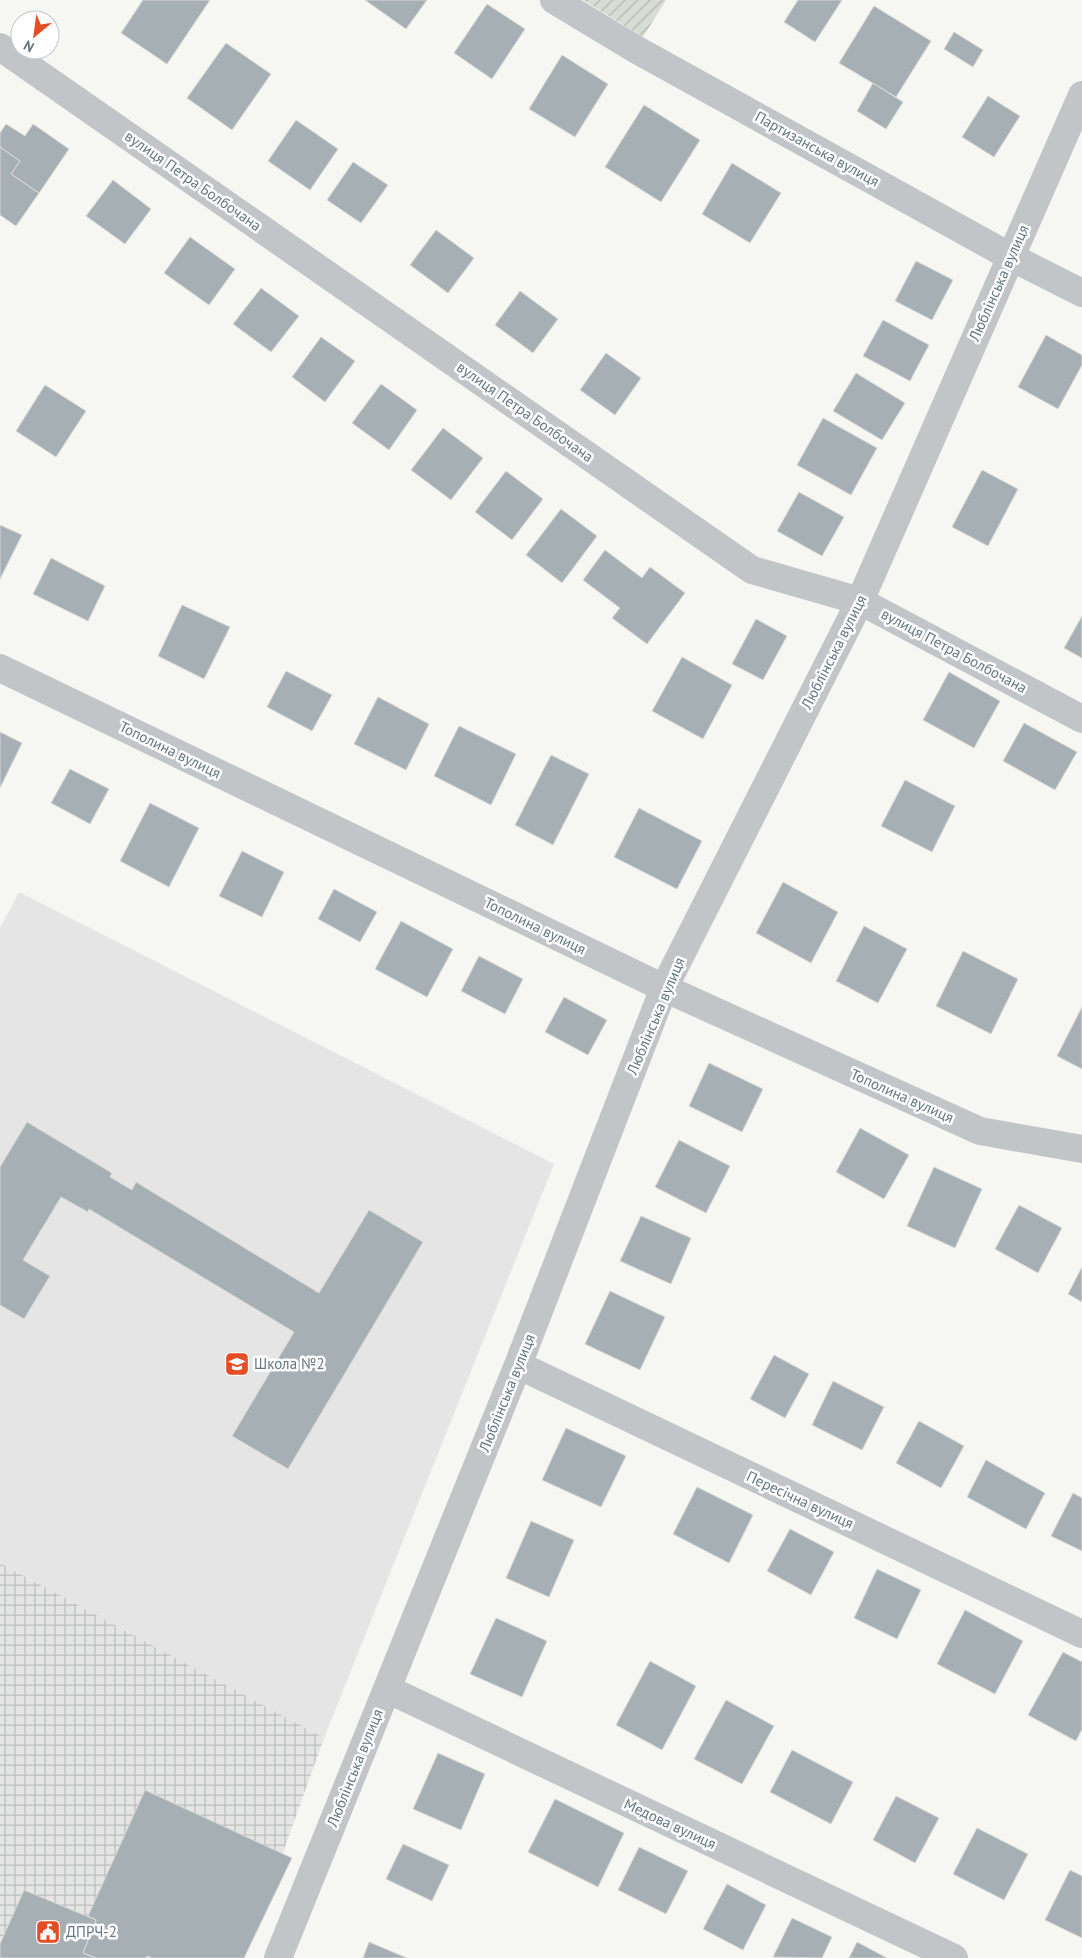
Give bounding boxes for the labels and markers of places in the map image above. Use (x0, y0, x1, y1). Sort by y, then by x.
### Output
school or university icon: Школа №2 (224, 1351, 250, 1377)
place label: Школа №2 (254, 1354, 325, 1373)
public building icon: ДПРЧ-2 (35, 1919, 61, 1945)
place label: ДПРЧ-2 (66, 1922, 117, 1941)

